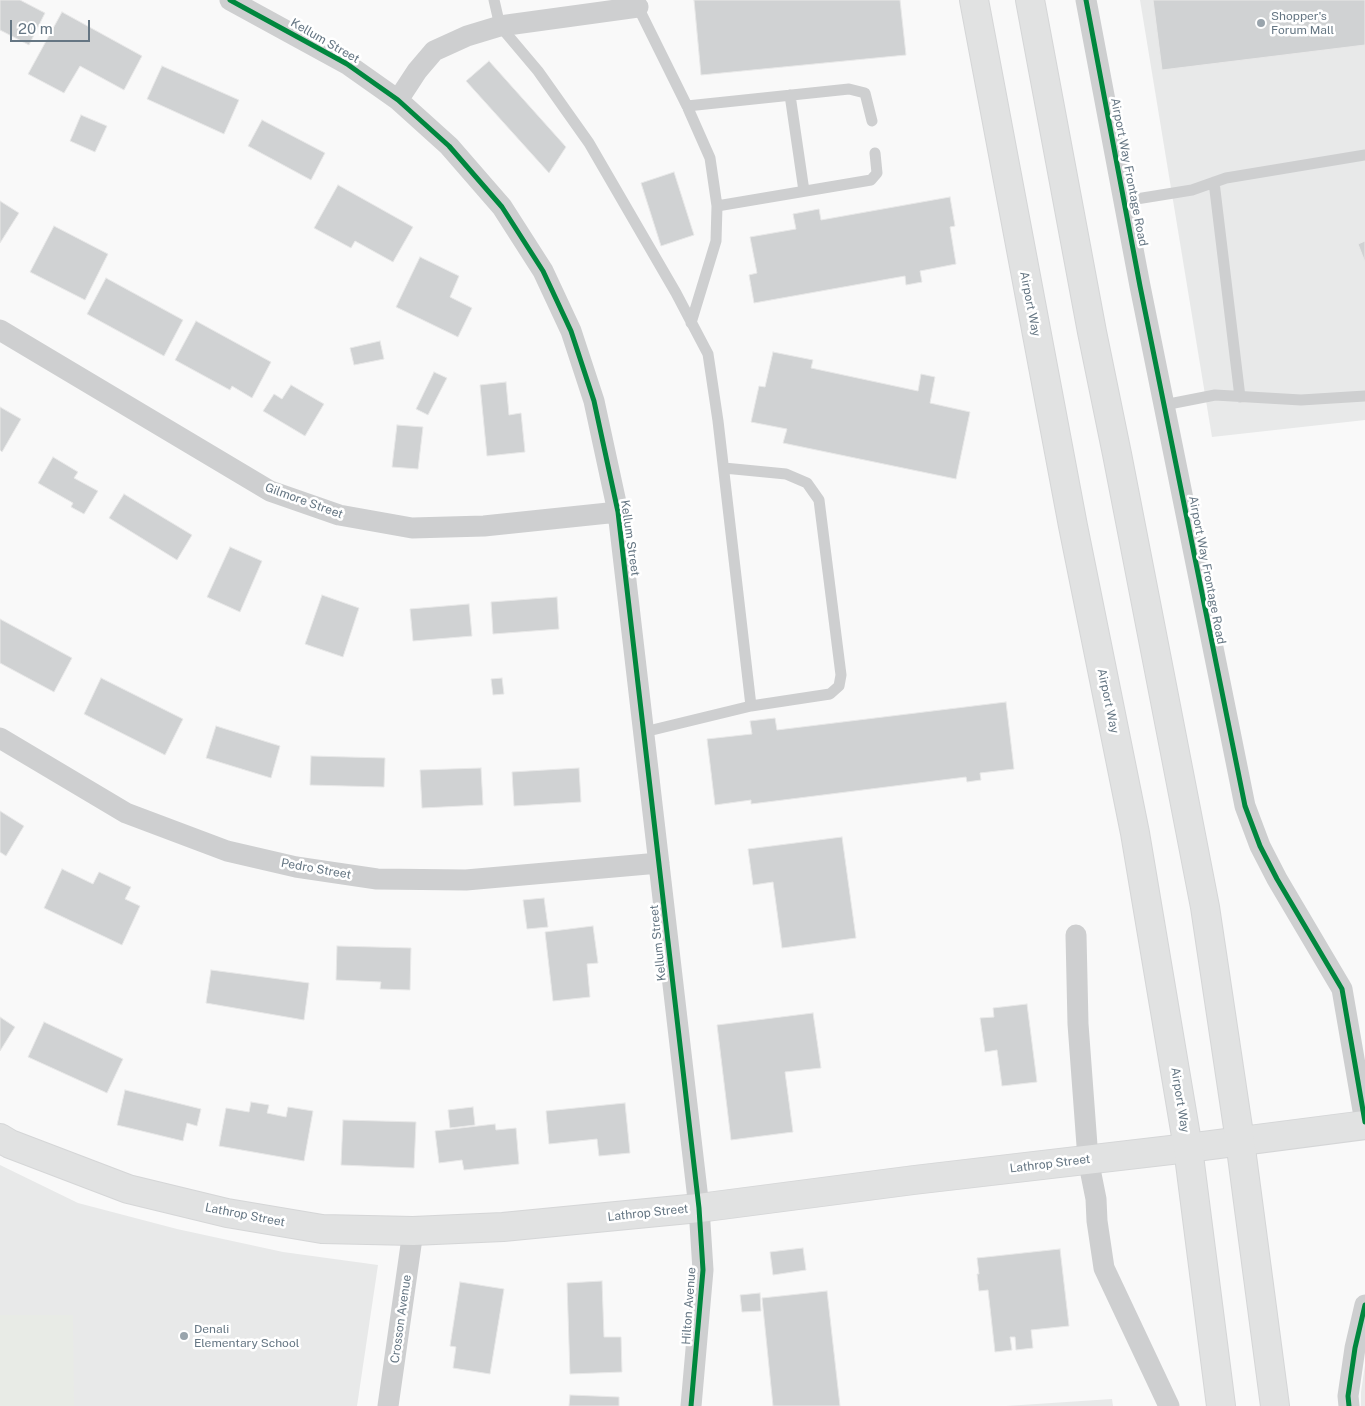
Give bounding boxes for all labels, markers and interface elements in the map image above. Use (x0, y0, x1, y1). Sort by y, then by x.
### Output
place label: Shopper's Forum Mall (1271, 9, 1334, 37)
scale bar (12, 10, 92, 42)
street label: Kellum Street (288, 16, 362, 66)
marker: Shopper's Forum Mall (1255, 17, 1267, 29)
text: 20 m (18, 20, 53, 37)
street label: Airport Way Frontage Road (1108, 97, 1150, 247)
street label: Airport Way (1017, 270, 1043, 338)
street label: Gilmore Street (263, 480, 345, 522)
street label: Airport Way Frontage Road (1186, 495, 1228, 645)
street label: Kellum Street (618, 499, 642, 577)
street label: Airport Way (1094, 667, 1122, 735)
street label: Pedro Street (280, 856, 352, 882)
street label: Kellum Street (647, 904, 669, 982)
street label: Airport Way (1168, 1066, 1192, 1134)
street label: Lathrop Street (1009, 1152, 1091, 1176)
street label: Lathrop Street (204, 1200, 286, 1230)
street label: Lathrop Street (607, 1202, 689, 1224)
street label: Hilton Avenue (679, 1267, 699, 1345)
street label: Crosson Avenue (388, 1274, 414, 1364)
place label: Denali Elementary School (194, 1322, 299, 1350)
marker: Denali Elementary School (178, 1330, 190, 1342)

